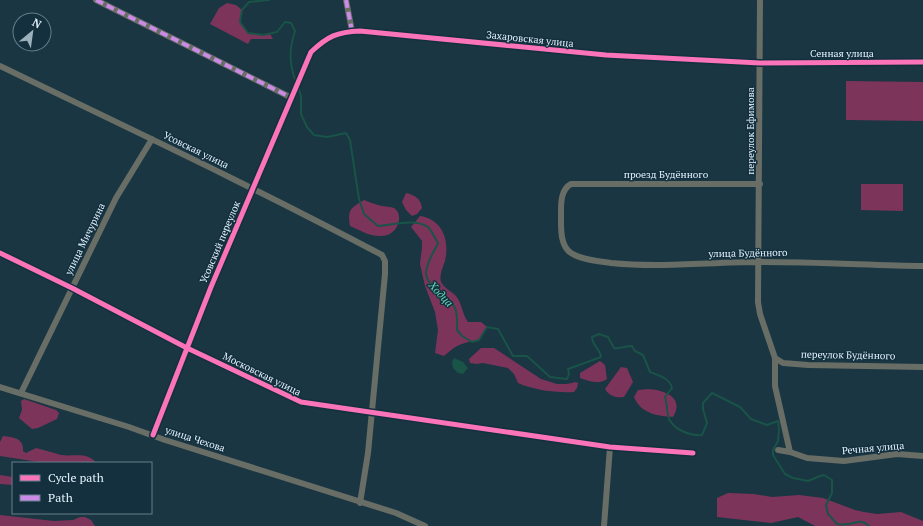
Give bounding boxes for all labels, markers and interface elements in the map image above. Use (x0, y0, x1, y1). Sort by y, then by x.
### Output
north arrow (12, 12, 52, 52)
text: N (30, 15, 44, 32)
street label: Захаровская улица (486, 28, 574, 50)
street label: Сенная улица (810, 47, 874, 60)
street label: переулок Ефимова (744, 87, 757, 175)
street label: Усовская улица (161, 129, 231, 171)
street label: проезд Будённого (624, 168, 709, 181)
street label: Усовский переулок (197, 198, 243, 285)
street label: улица Мичурина (62, 201, 108, 278)
street label: улица Будённого (707, 246, 788, 260)
water label: Ходца (425, 278, 456, 310)
street label: переулок Будённого (801, 348, 896, 362)
street label: Московская улица (221, 349, 303, 399)
street label: улица Чехова (162, 423, 227, 455)
street label: Речная улица (841, 439, 905, 457)
legend (12, 462, 152, 514)
text: Cycle path (48, 470, 104, 485)
text: Path (48, 490, 73, 505)

